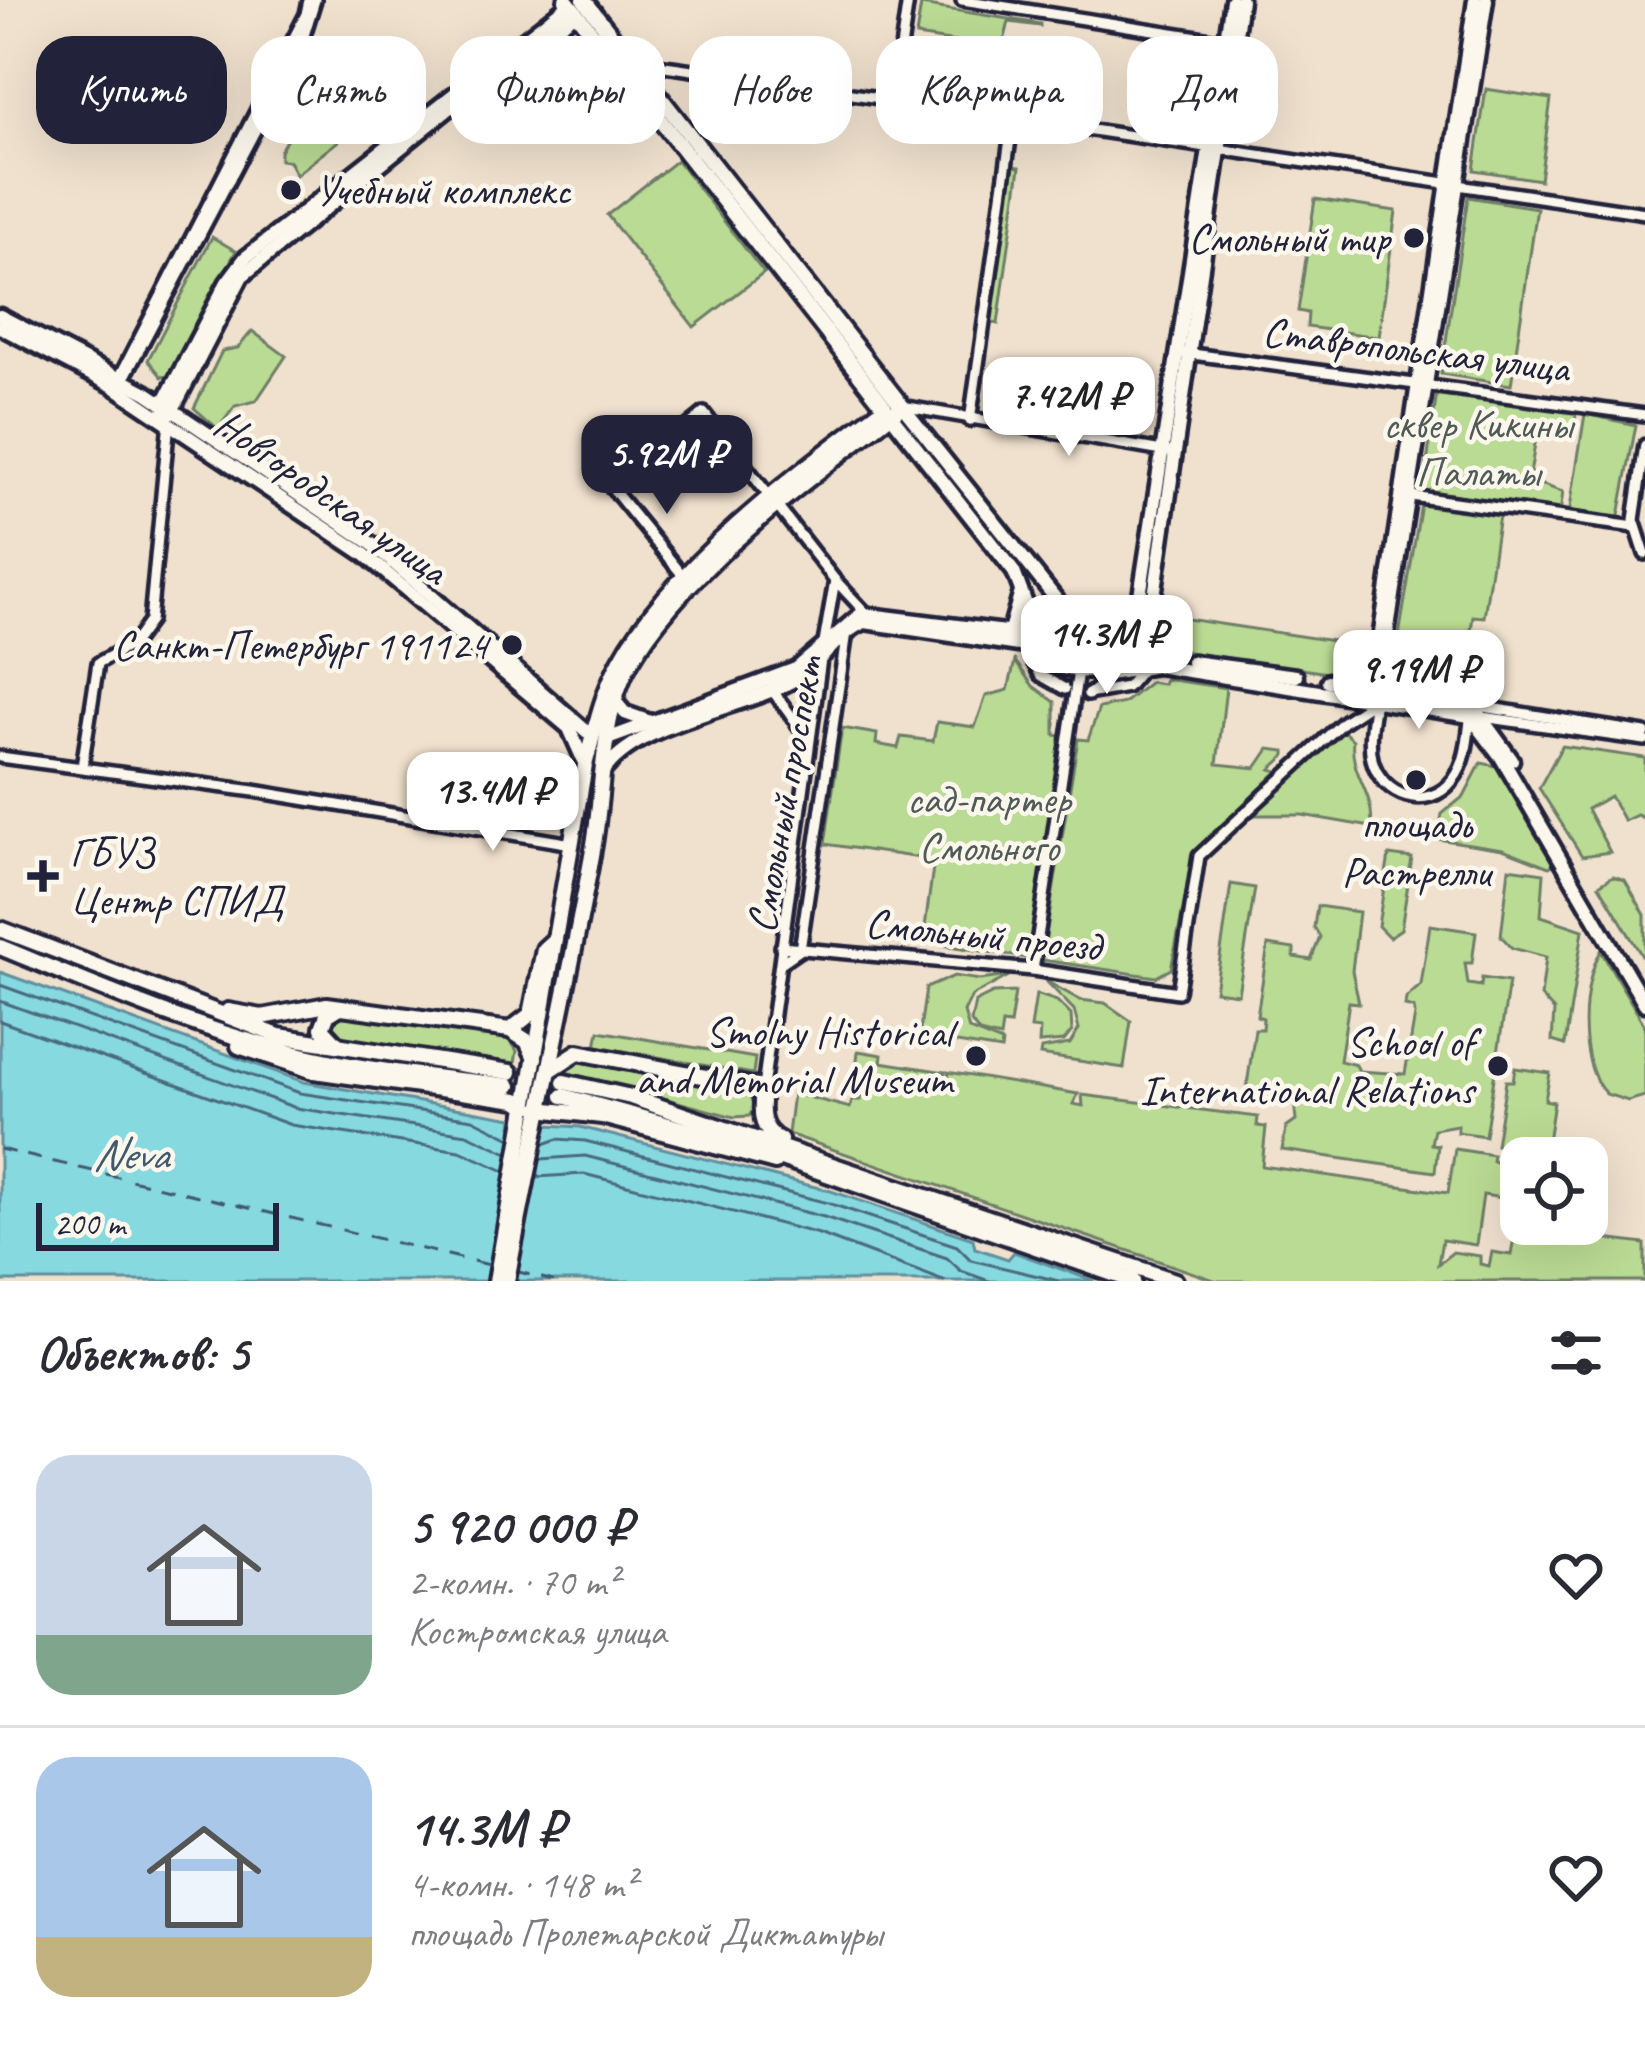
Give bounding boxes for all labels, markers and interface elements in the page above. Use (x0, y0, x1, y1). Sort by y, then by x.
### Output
chip: Купить (36, 36, 227, 144)
chip: Снять (251, 36, 426, 144)
chip: Фильтры (450, 36, 665, 144)
chip: Новое (689, 36, 852, 144)
chip: Квартира (876, 36, 1103, 144)
chip: Дом (1127, 36, 1278, 144)
place label: Учебный комплекс (315, 164, 572, 217)
marker: Учебный комплекс (278, 177, 304, 203)
place label: Смольный тир (1188, 212, 1392, 265)
marker: Смольный тир (1401, 225, 1427, 251)
street label: Ставропольская улица (1260, 305, 1575, 395)
pin: 7.42M ₽ (958, 357, 1180, 459)
text: 7.42M ₽ (1010, 371, 1128, 420)
street label: Новгородская улица (204, 397, 460, 599)
park label: сквер Кикины Палаты (1383, 398, 1576, 499)
pin: 5.92M ₽ (556, 415, 778, 517)
text: 5.92M ₽ (608, 429, 726, 478)
pin: 14.3M ₽ (996, 595, 1218, 697)
text: 14.3M ₽ (1048, 609, 1166, 658)
place label: Санкт-Петербург 191124 (113, 619, 492, 672)
pin: 9.19M ₽ (1308, 630, 1530, 732)
marker: Санкт-Петербург 191124 (499, 632, 525, 658)
text: 9.19M ₽ (1360, 644, 1478, 693)
street label: Смольный проспект (735, 650, 836, 937)
pin: 13.4M ₽ (382, 752, 604, 854)
text: 13.4M ₽ (434, 766, 552, 815)
marker: площадь Растрелли (1403, 767, 1429, 793)
park label: сад-партер Смольного (907, 773, 1073, 874)
place label: площадь Растрелли (1342, 798, 1494, 899)
place label: ГБУЗ Центр СПИД (70, 826, 286, 927)
marker: ГБУЗ Центр СПИД (27, 860, 59, 892)
street label: Смольный проезд (863, 896, 1107, 974)
place label: Smolny Historical and Memorial Museum (636, 1006, 959, 1107)
place label: School of International Relations (1140, 1016, 1483, 1117)
marker: Smolny Historical and Memorial Museum (963, 1043, 989, 1069)
marker: School of International Relations (1485, 1053, 1511, 1079)
water label: Neva (93, 1126, 171, 1183)
map controls (1500, 1137, 1608, 1245)
button: locate (1500, 1137, 1608, 1245)
scale bar (36, 1197, 279, 1250)
text: 200 m (54, 1203, 125, 1245)
icon: filters (1543, 1320, 1609, 1386)
text: Объектов: 5 (36, 1321, 248, 1385)
text: 5 920 000 ₽ (408, 1494, 631, 1558)
icon: home (132, 1503, 276, 1647)
icon: heart (1543, 1542, 1609, 1608)
text: 2-комн. · 70 m² (408, 1558, 618, 1607)
text: Костромская улица (408, 1607, 666, 1656)
text: 14.3M ₽ (408, 1796, 563, 1860)
icon: home (132, 1805, 276, 1949)
icon: heart (1543, 1844, 1609, 1910)
text: 4-комн. · 148 m² (408, 1860, 636, 1909)
text: площадь Пролетарской Диктатуры (408, 1909, 883, 1958)

